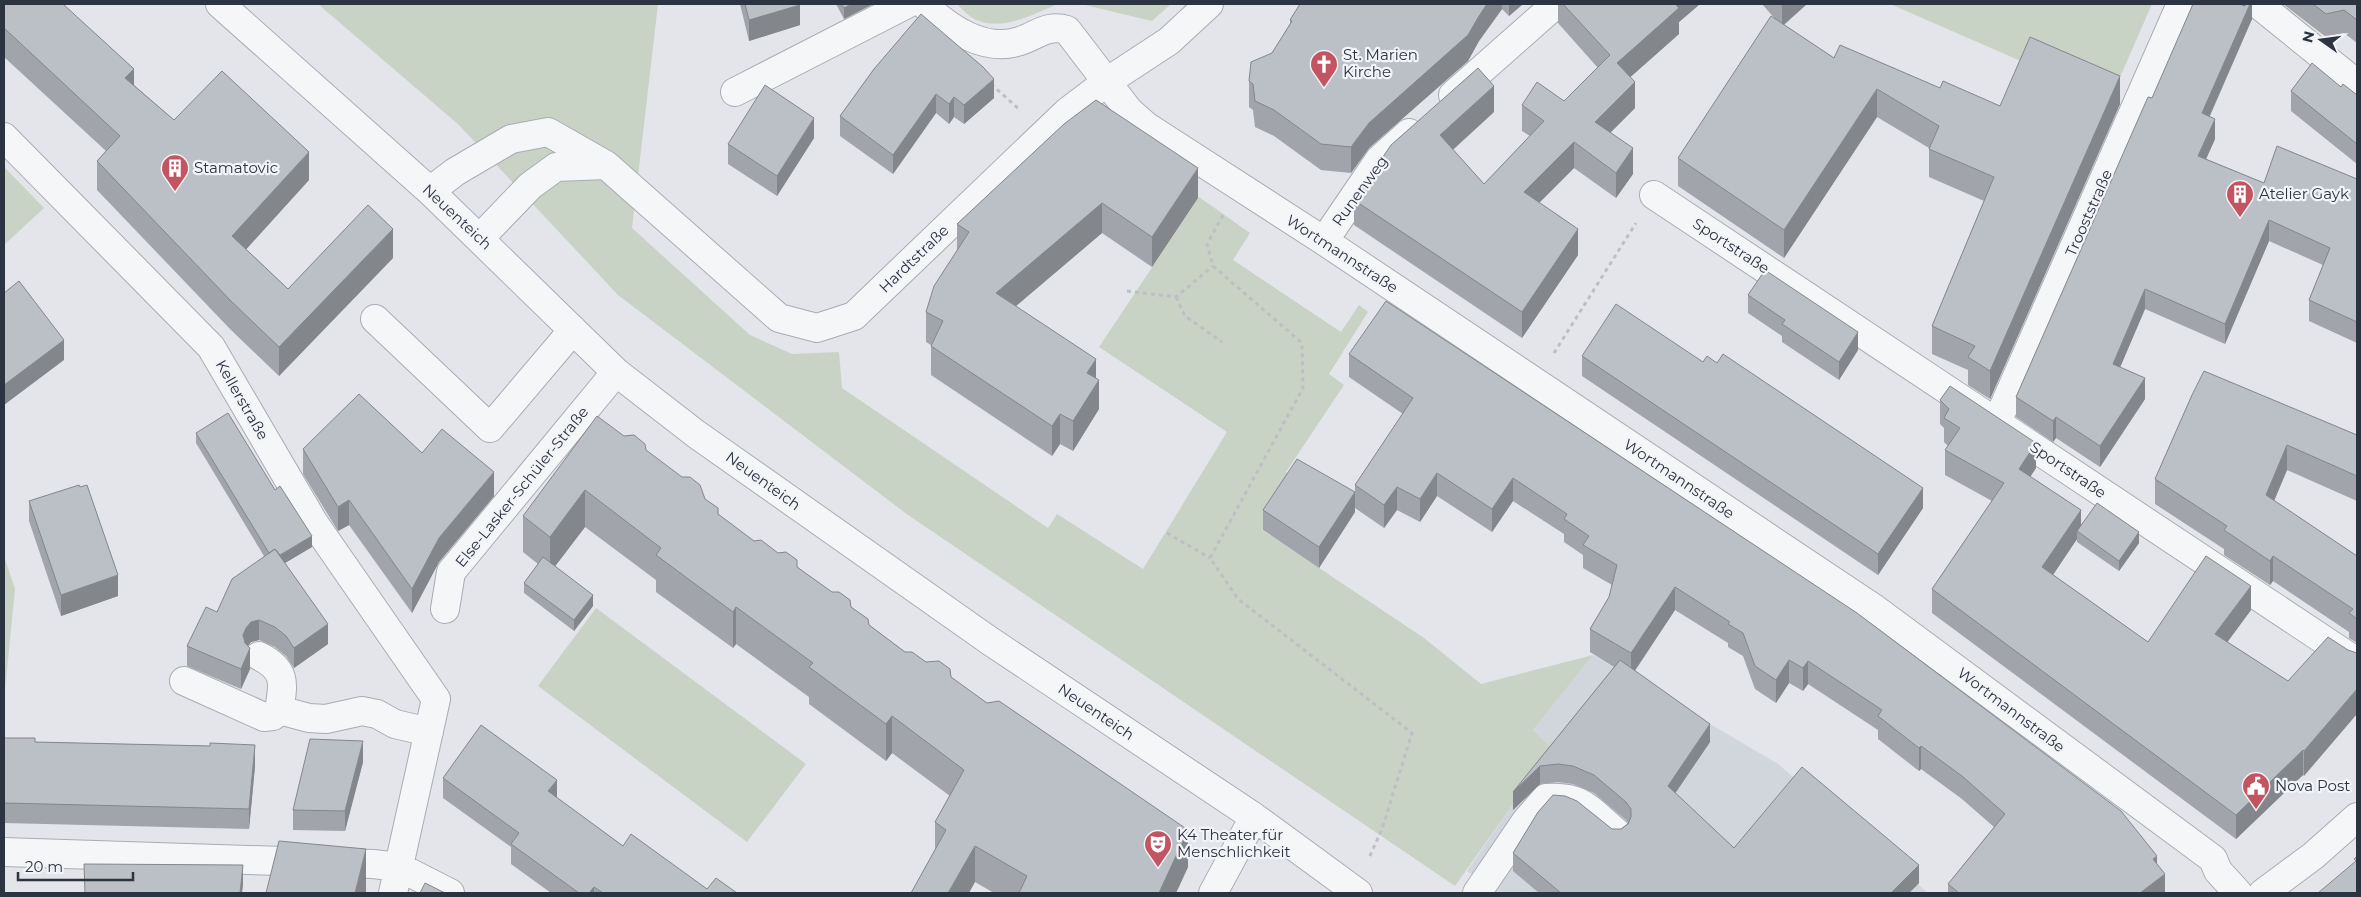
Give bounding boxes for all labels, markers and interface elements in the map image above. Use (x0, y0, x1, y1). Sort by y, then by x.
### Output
north arrow (2296, 15, 2346, 65)
text: N (2298, 29, 2318, 45)
place label: St. Marien Kirche (1343, 45, 1418, 81)
church icon: St. Marien Kirche (1309, 49, 1339, 88)
street label: Runenweg (1328, 152, 1392, 230)
building icon: Stamatovic (160, 153, 190, 192)
place label: Stamatovic (194, 158, 278, 177)
street label: Trooststraße (2061, 166, 2116, 259)
building icon: Atelier Gayk (2225, 179, 2255, 218)
street label: Neuenteich (419, 180, 496, 254)
place label: Atelier Gayk (2259, 184, 2349, 203)
street label: Wortmannstraße (1283, 210, 1402, 297)
street label: Sportstraße (1689, 214, 1773, 277)
street label: Hardtstraße (875, 221, 953, 297)
street label: Kellerstraße (212, 356, 273, 443)
street label: Else-Lasker-Schüler-Straße (451, 403, 592, 571)
street label: Wortmannstraße (1620, 435, 1738, 523)
street label: Sportstraße (2027, 437, 2110, 502)
street label: Neuenteich (722, 447, 804, 514)
street label: Wortmannstraße (1954, 663, 2069, 756)
street label: Neuenteich (1055, 679, 1138, 744)
public building icon: Nova Post (2241, 771, 2271, 810)
place label: Nova Post (2275, 776, 2350, 795)
place label: K4 Theater für Menschlichkeit (1177, 825, 1291, 861)
theatre icon: K4 Theater für Menschlichkeit (1143, 829, 1173, 868)
scale bar (18, 850, 132, 882)
text: 20 m (25, 857, 63, 876)

